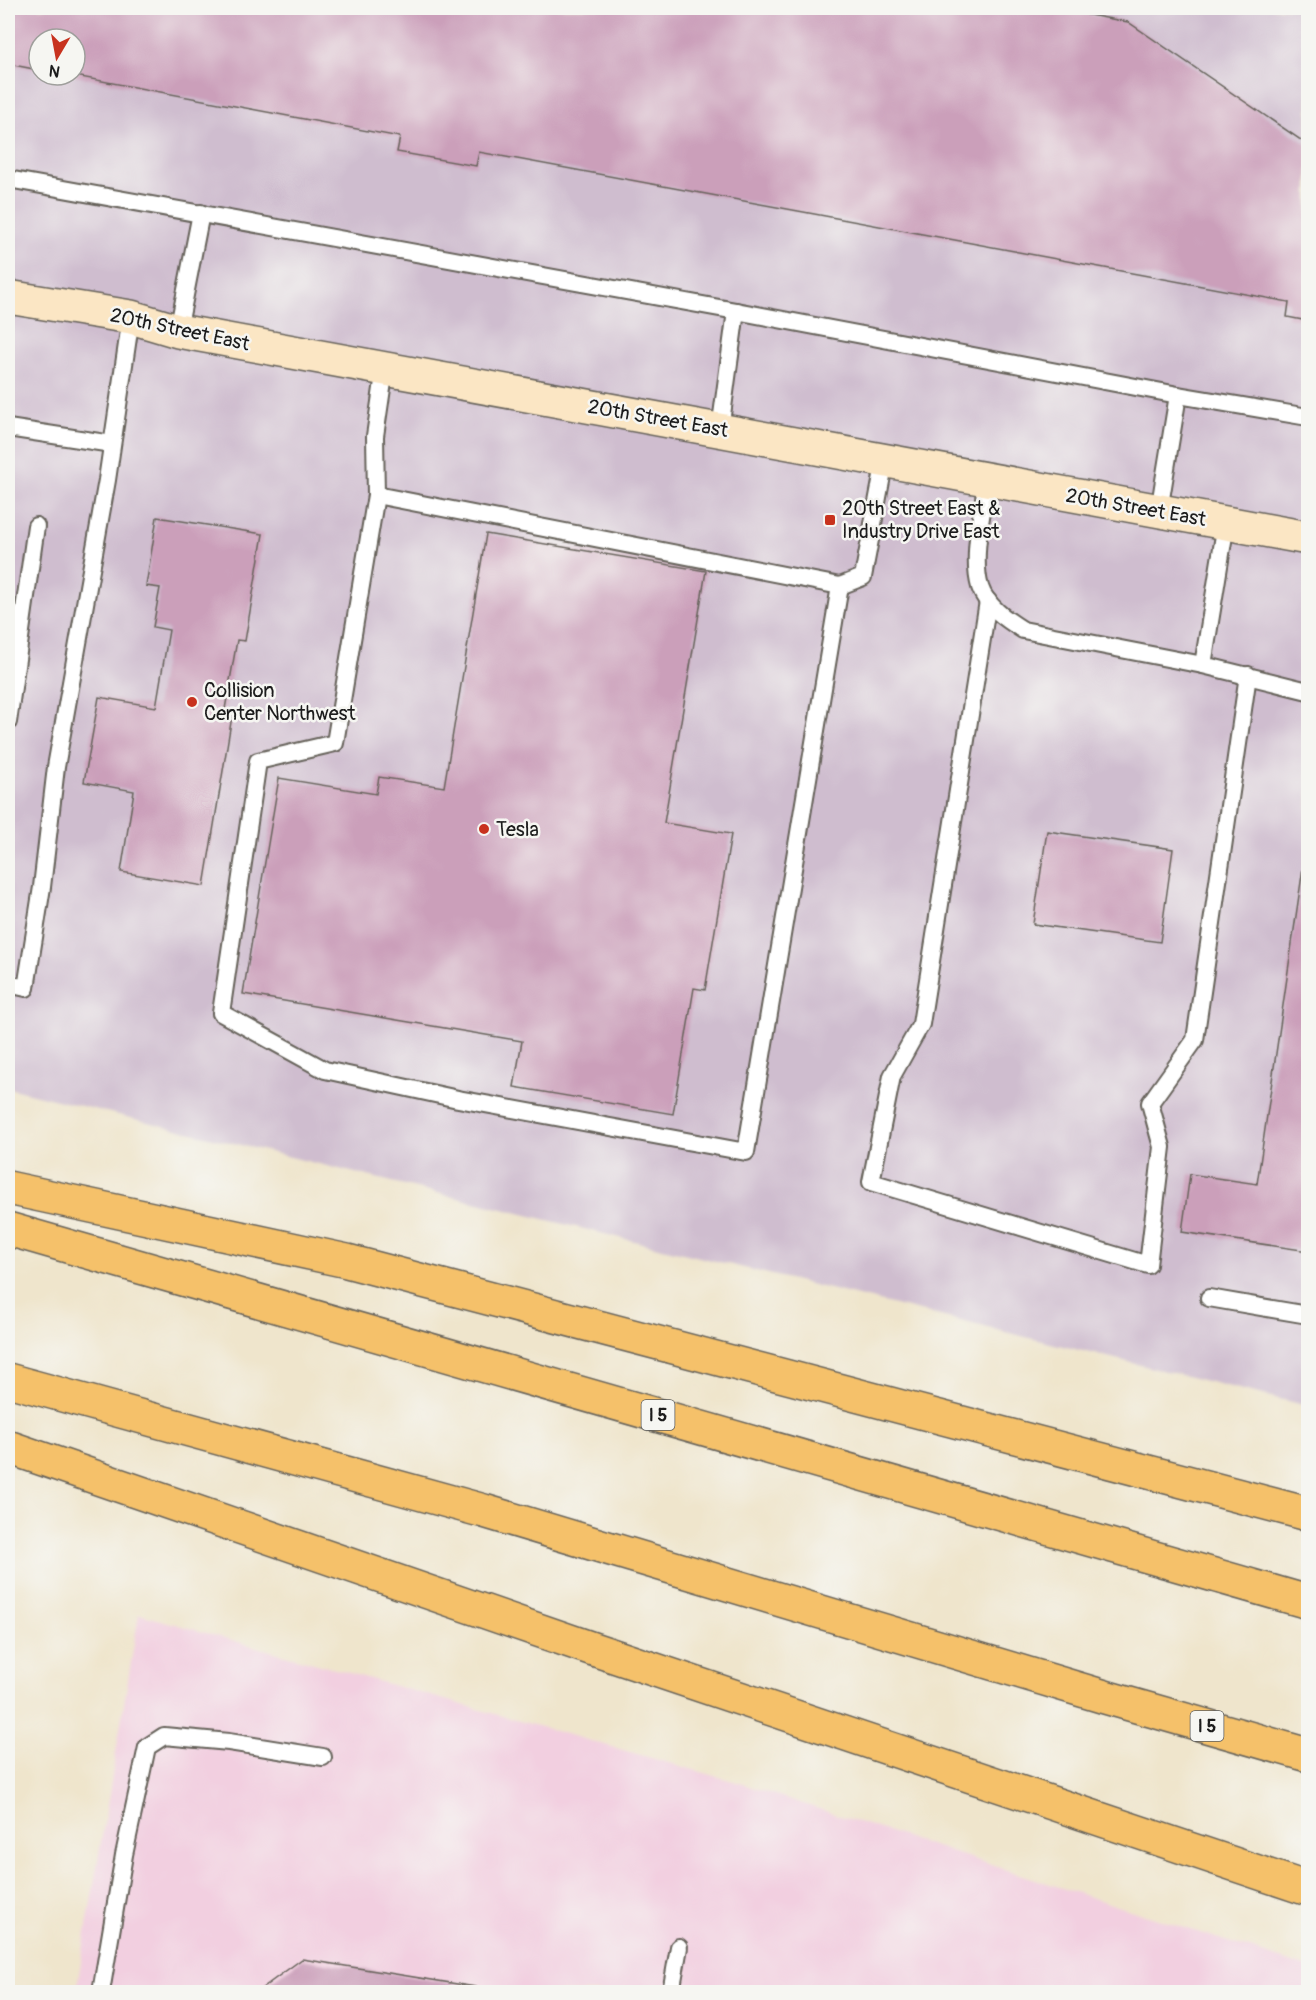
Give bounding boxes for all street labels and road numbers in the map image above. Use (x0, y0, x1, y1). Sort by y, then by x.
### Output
street label: 20th Street East (108, 303, 253, 357)
street label: 20th Street East (586, 394, 731, 443)
street label: 20th Street East (1064, 483, 1209, 532)
road number: I 5 (642, 1400, 674, 1430)
road number: I 5 (1190, 1711, 1224, 1741)

